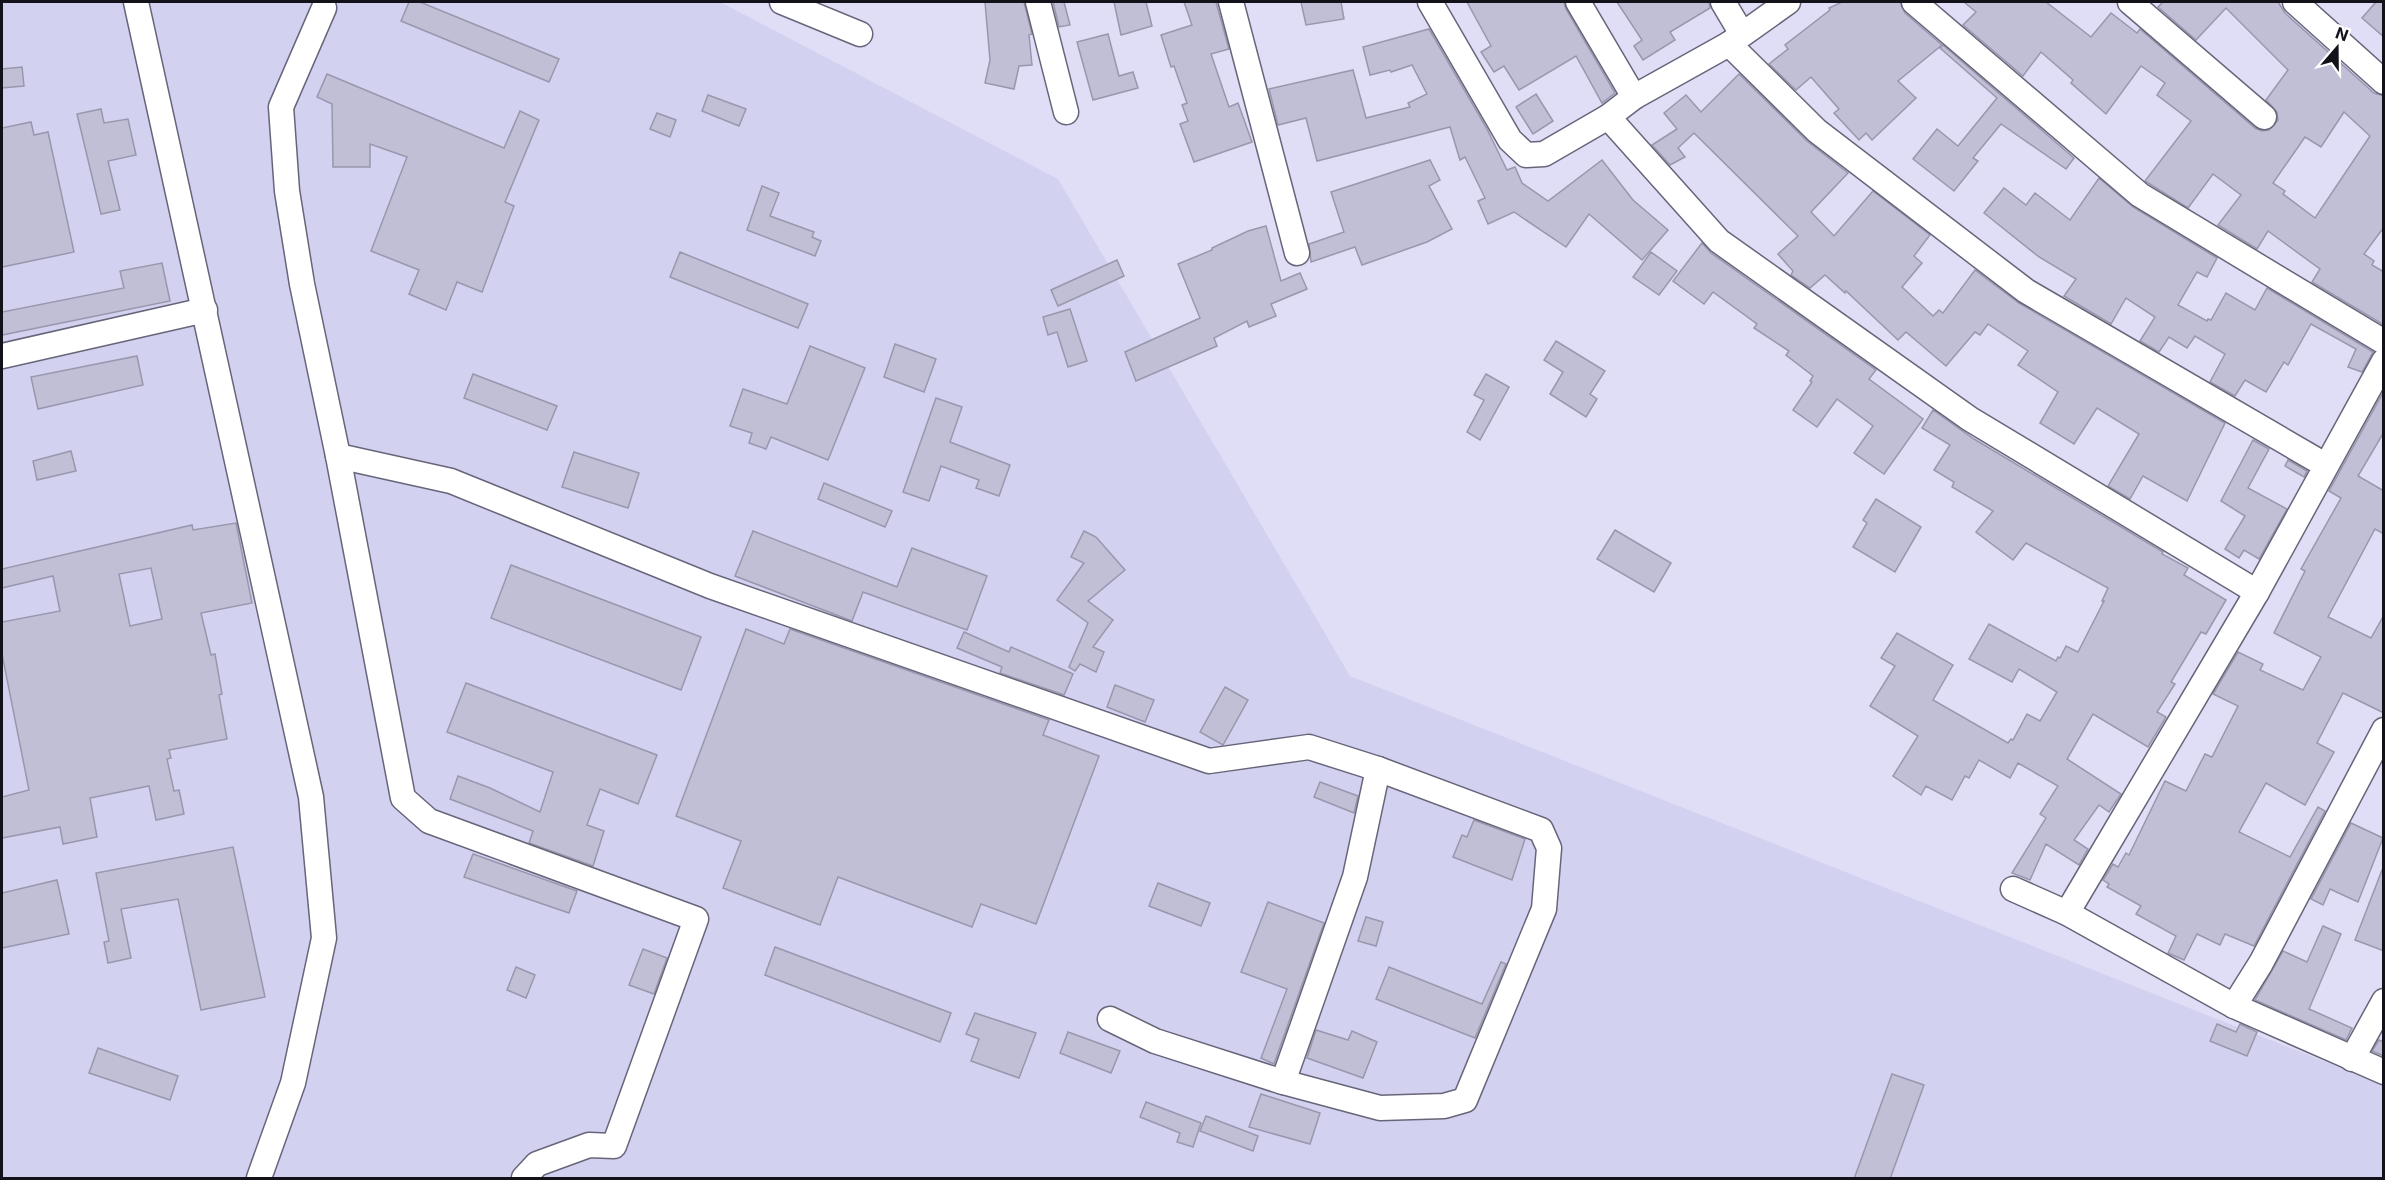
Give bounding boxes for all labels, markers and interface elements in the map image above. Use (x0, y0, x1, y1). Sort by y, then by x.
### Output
north arrow (2307, 18, 2367, 78)
text: N (2333, 22, 2351, 45)

